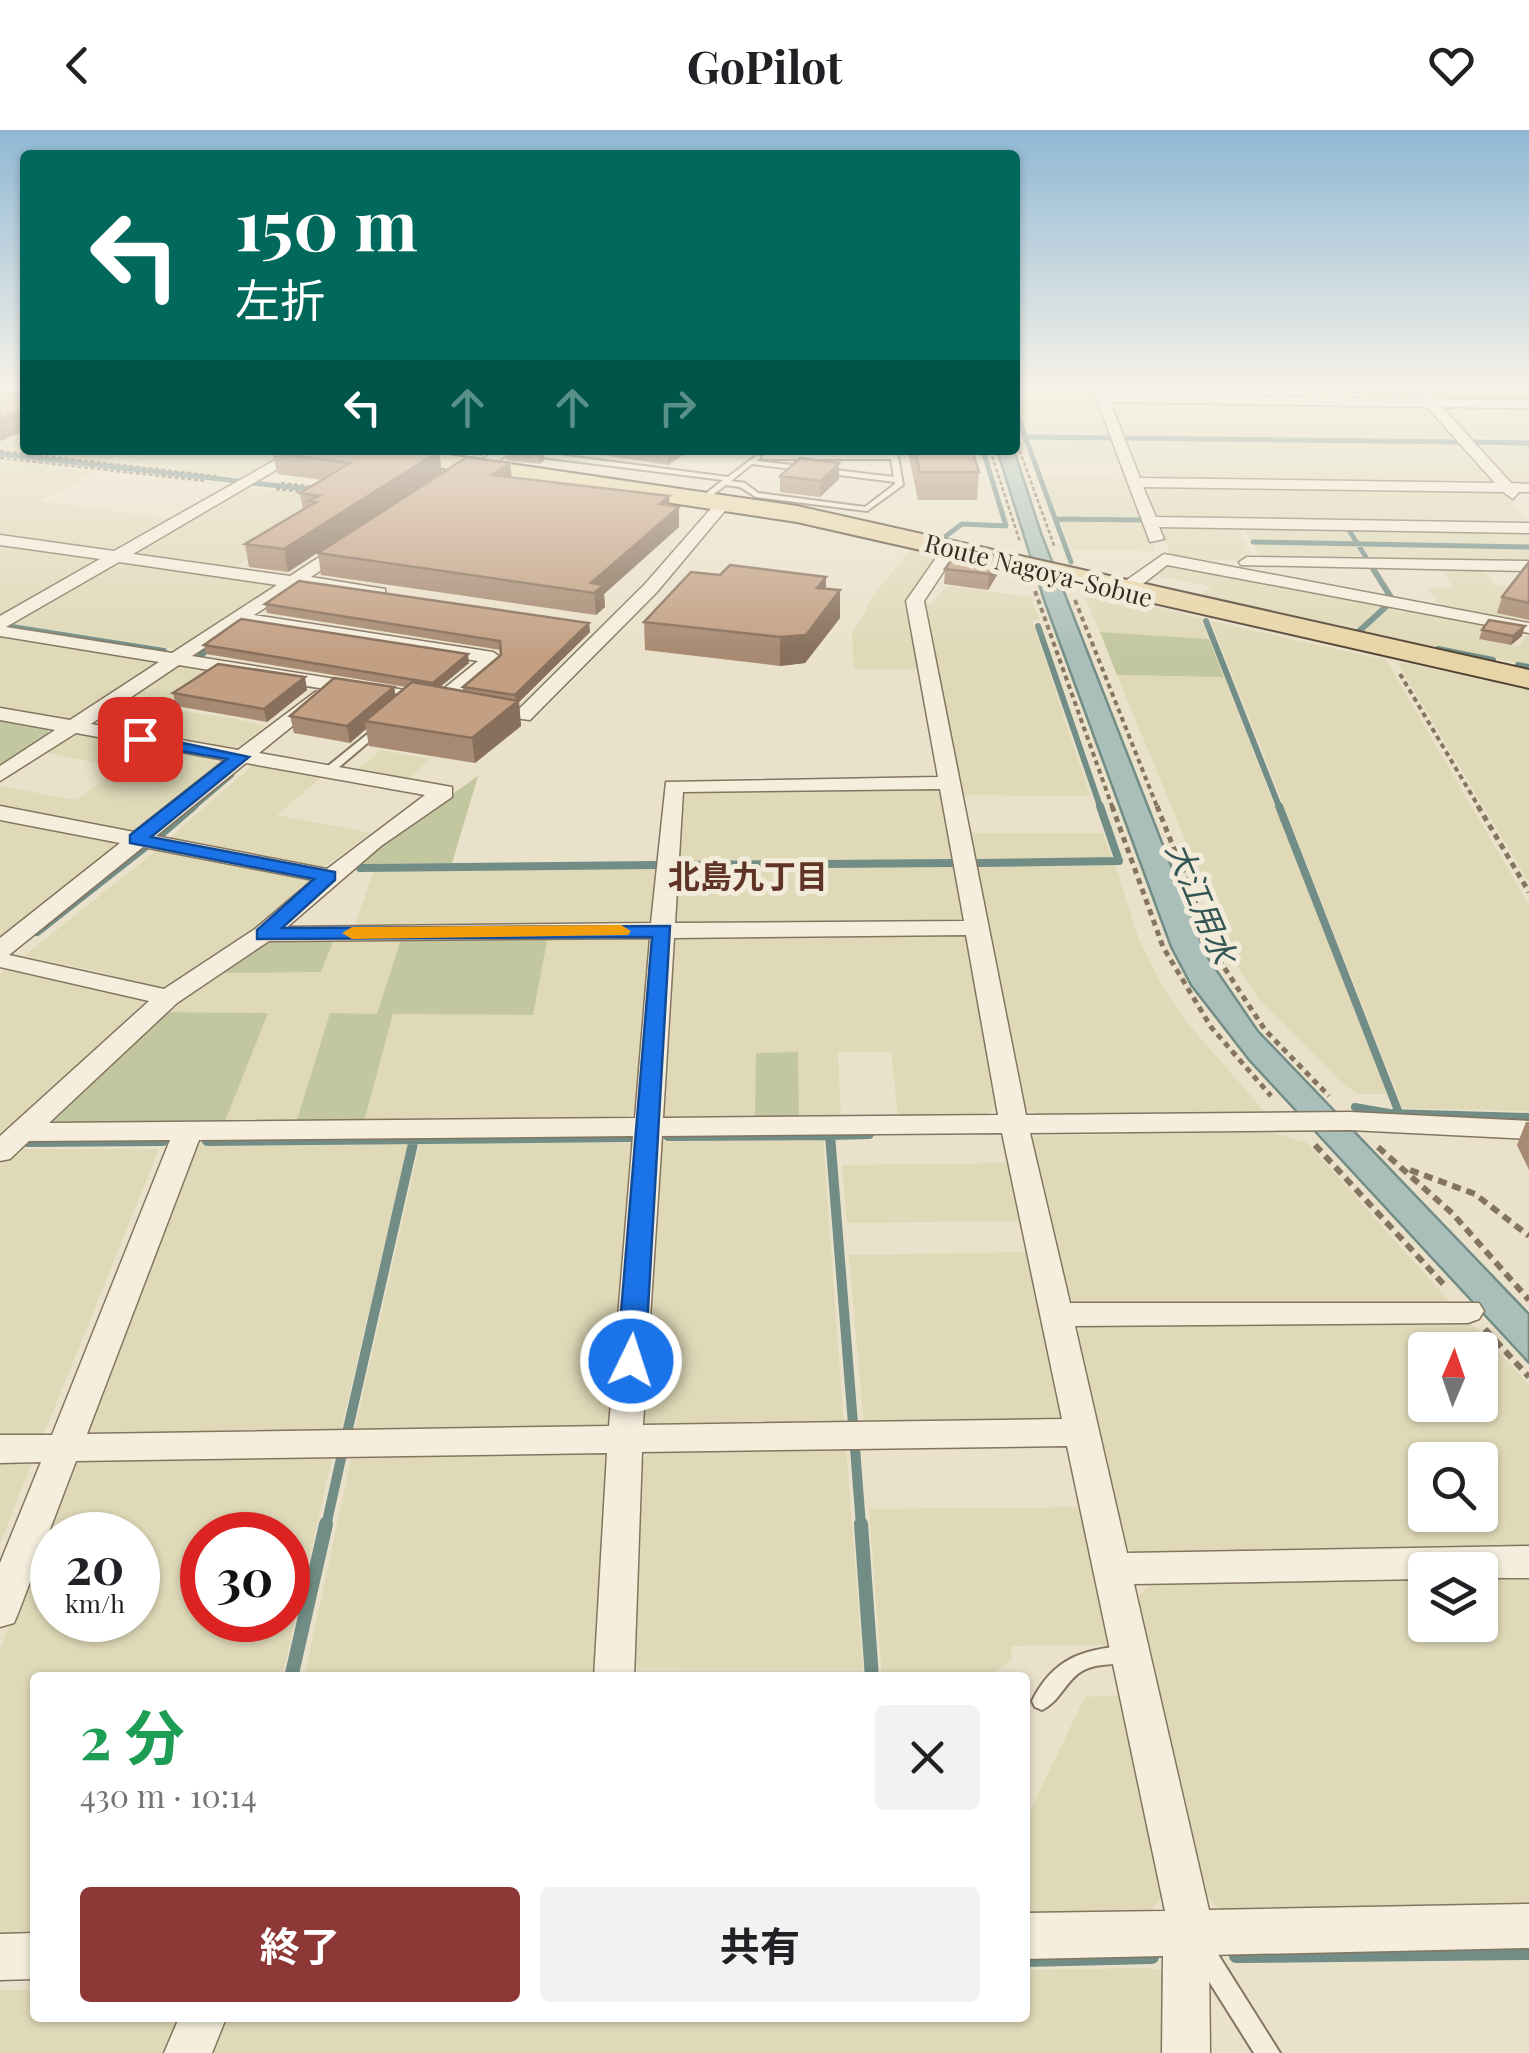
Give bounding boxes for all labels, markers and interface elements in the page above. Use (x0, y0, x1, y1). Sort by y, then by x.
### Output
text: GoPilot (687, 35, 842, 95)
icon: back (50, 38, 105, 93)
icon: heart (1424, 38, 1479, 93)
text: 150 m (235, 175, 418, 269)
icon: left (70, 190, 200, 320)
text: 左折 (235, 268, 325, 328)
icon: left (335, 380, 390, 435)
icon: ahead (440, 380, 495, 435)
icon: ahead (545, 380, 600, 435)
icon: right (650, 380, 705, 435)
street label: Route Nagoya-Sobue (922, 525, 1156, 613)
pin (98, 697, 183, 782)
icon: arrive (113, 712, 168, 767)
water label: 大江用水 (1158, 835, 1249, 972)
district label: 北島九丁目 (668, 853, 828, 896)
position arrow (579, 1309, 683, 1413)
north arrow (1408, 1332, 1498, 1422)
map controls (1408, 1332, 1498, 1642)
button: search (1408, 1442, 1498, 1532)
speed limit sign: 30 (180, 1512, 310, 1642)
text: 20 (66, 1531, 124, 1598)
button: layers (1408, 1552, 1498, 1642)
text: km/h (65, 1586, 125, 1619)
text: 2 分 (80, 1695, 185, 1775)
button: close (875, 1705, 980, 1810)
text: 430 m · 10:14 (80, 1773, 257, 1816)
button: 終了 (80, 1887, 520, 2002)
button: 共有 (540, 1887, 980, 2002)

